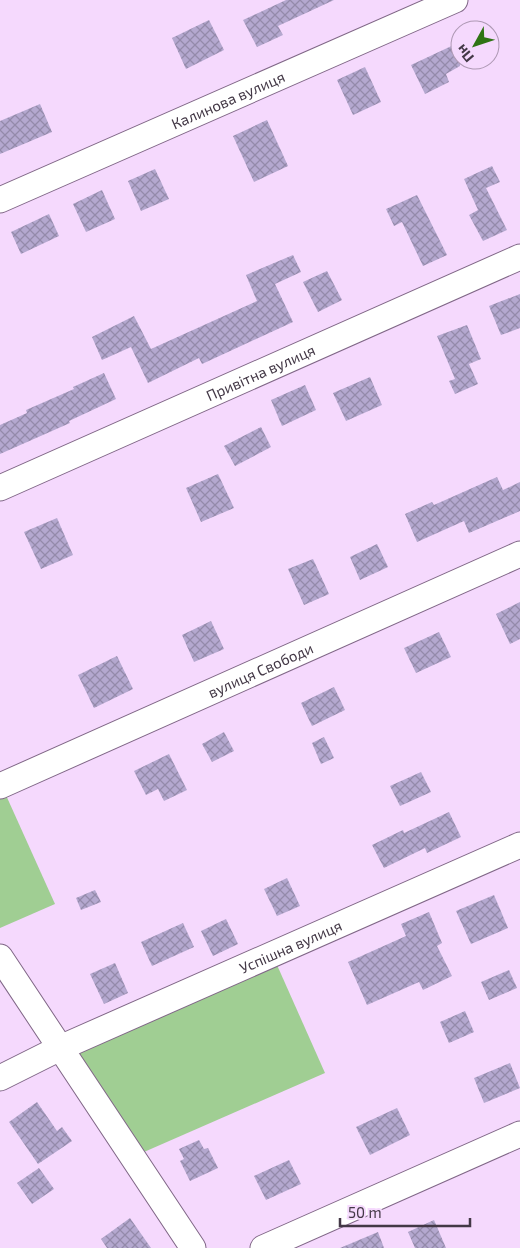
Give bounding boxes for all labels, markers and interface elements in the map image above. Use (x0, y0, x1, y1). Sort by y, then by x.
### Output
north arrow (450, 20, 500, 70)
text: Пн (452, 41, 477, 66)
street label: Калинова вулиця (169, 67, 287, 133)
street label: Привітна вулиця (203, 340, 318, 404)
street label: вулиця Свободи (205, 639, 316, 701)
street label: Успішна вулиця (236, 916, 344, 977)
scale bar (340, 1196, 470, 1228)
text: 50 m (348, 1203, 382, 1221)

